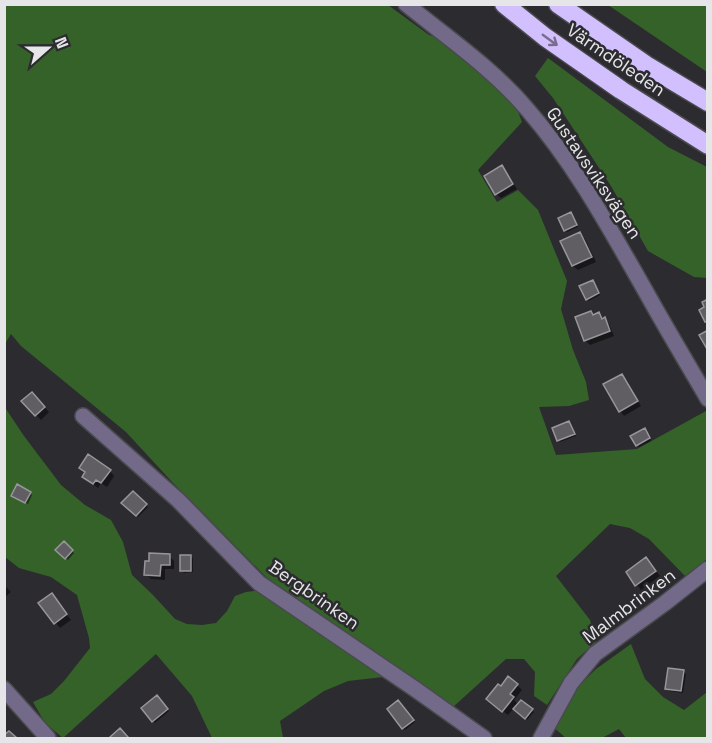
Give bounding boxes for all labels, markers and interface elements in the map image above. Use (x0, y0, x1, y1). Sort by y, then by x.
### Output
north arrow (18, 18, 78, 78)
street label: Värmdöleden (563, 18, 670, 101)
text: N (50, 34, 73, 52)
one-way arrow (541, 34, 558, 46)
street label: Gustavsviksvägen (542, 102, 647, 243)
street label: Bergbrinken (265, 555, 364, 634)
street label: Malmbrinken (578, 563, 680, 648)

